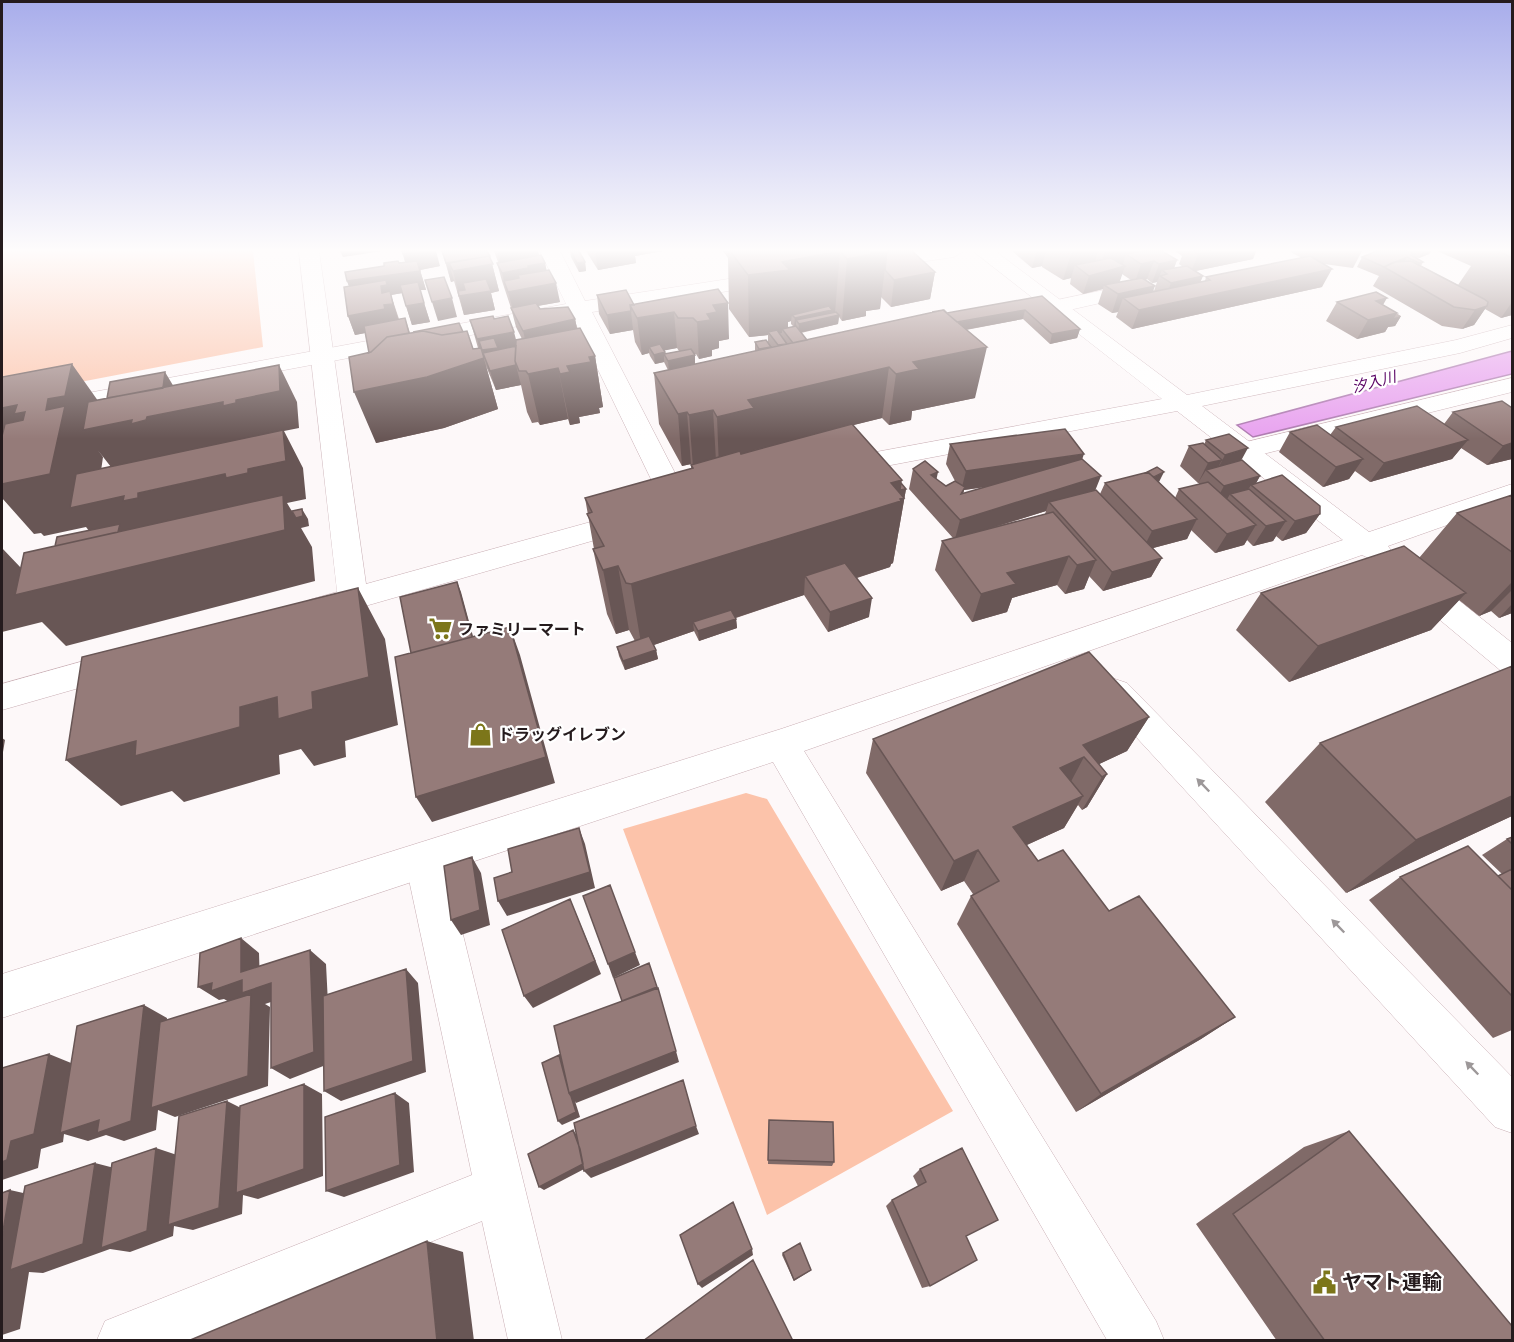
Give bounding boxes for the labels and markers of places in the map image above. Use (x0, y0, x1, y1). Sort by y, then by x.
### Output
supermarket icon: ファミリーマート (427, 616, 453, 642)
place label: ファミリーマート (458, 620, 586, 639)
shop icon: ドラッグイレブン (467, 721, 493, 747)
place label: ドラッグイレブン (498, 725, 626, 744)
public building icon: ヤマト運輸 (1311, 1269, 1337, 1295)
place label: ヤマト運輸 (1342, 1270, 1442, 1294)

